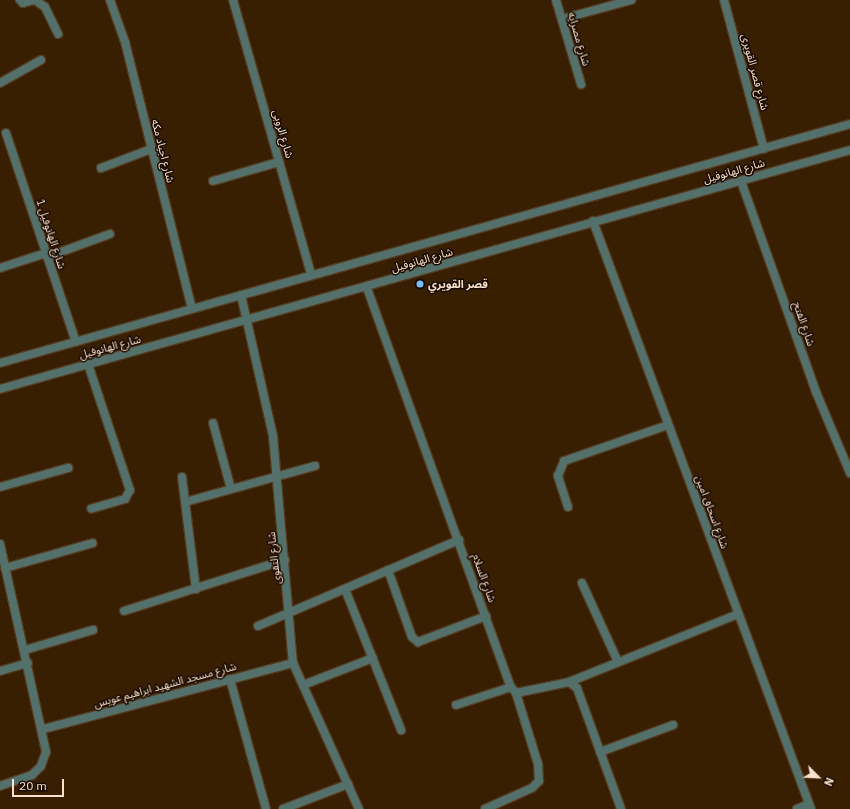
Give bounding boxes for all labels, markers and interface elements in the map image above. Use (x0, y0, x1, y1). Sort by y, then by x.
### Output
street label: شارع مصرايه (565, 10, 593, 68)
street label: شارع قصر القويرى (738, 32, 772, 112)
street label: شارع الروبى (270, 108, 296, 160)
street label: شارع اجياد مكه (149, 118, 177, 184)
street label: شارع الهانوفيل (702, 156, 766, 186)
street label: شارع الهانوفيل 1 (33, 197, 69, 271)
street label: شارع الهانوفيل (390, 245, 454, 275)
place label: قصر القويري (428, 277, 488, 291)
marker: قصر القويري (415, 279, 425, 289)
street label: شارع الفتح (790, 300, 818, 348)
street label: شارع الهانوفيل (78, 332, 142, 362)
street label: شارع اسحاق امين (693, 474, 731, 550)
street label: شارع التقوى (265, 531, 283, 585)
street label: شارع السلام (469, 552, 499, 604)
street label: شارع مسجد الشهيد ابراهيم عويس (92, 660, 238, 710)
north arrow (798, 757, 838, 797)
scale bar (14, 771, 66, 797)
text: N (821, 775, 837, 788)
text: 20 m (19, 778, 47, 793)

